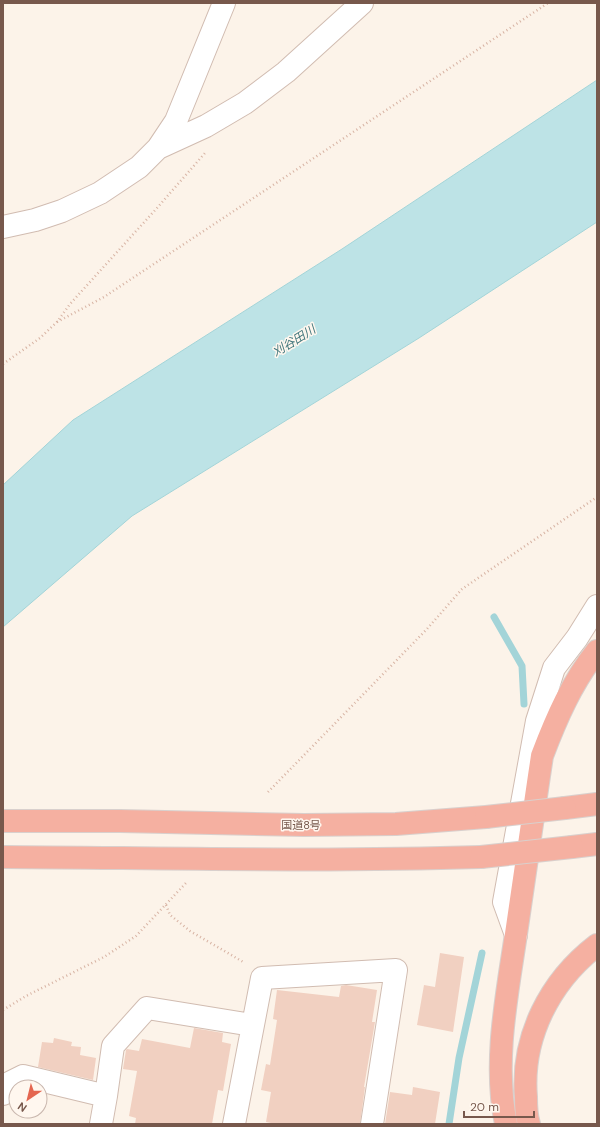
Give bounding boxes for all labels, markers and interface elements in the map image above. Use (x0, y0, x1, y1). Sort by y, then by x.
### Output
water label: 刈谷田川 (269, 320, 320, 361)
street label: 国道8号 (281, 818, 321, 832)
north arrow (8, 1079, 48, 1119)
scale bar (464, 1093, 534, 1119)
text: N (15, 1099, 30, 1115)
text: 20 m (470, 1099, 499, 1115)

